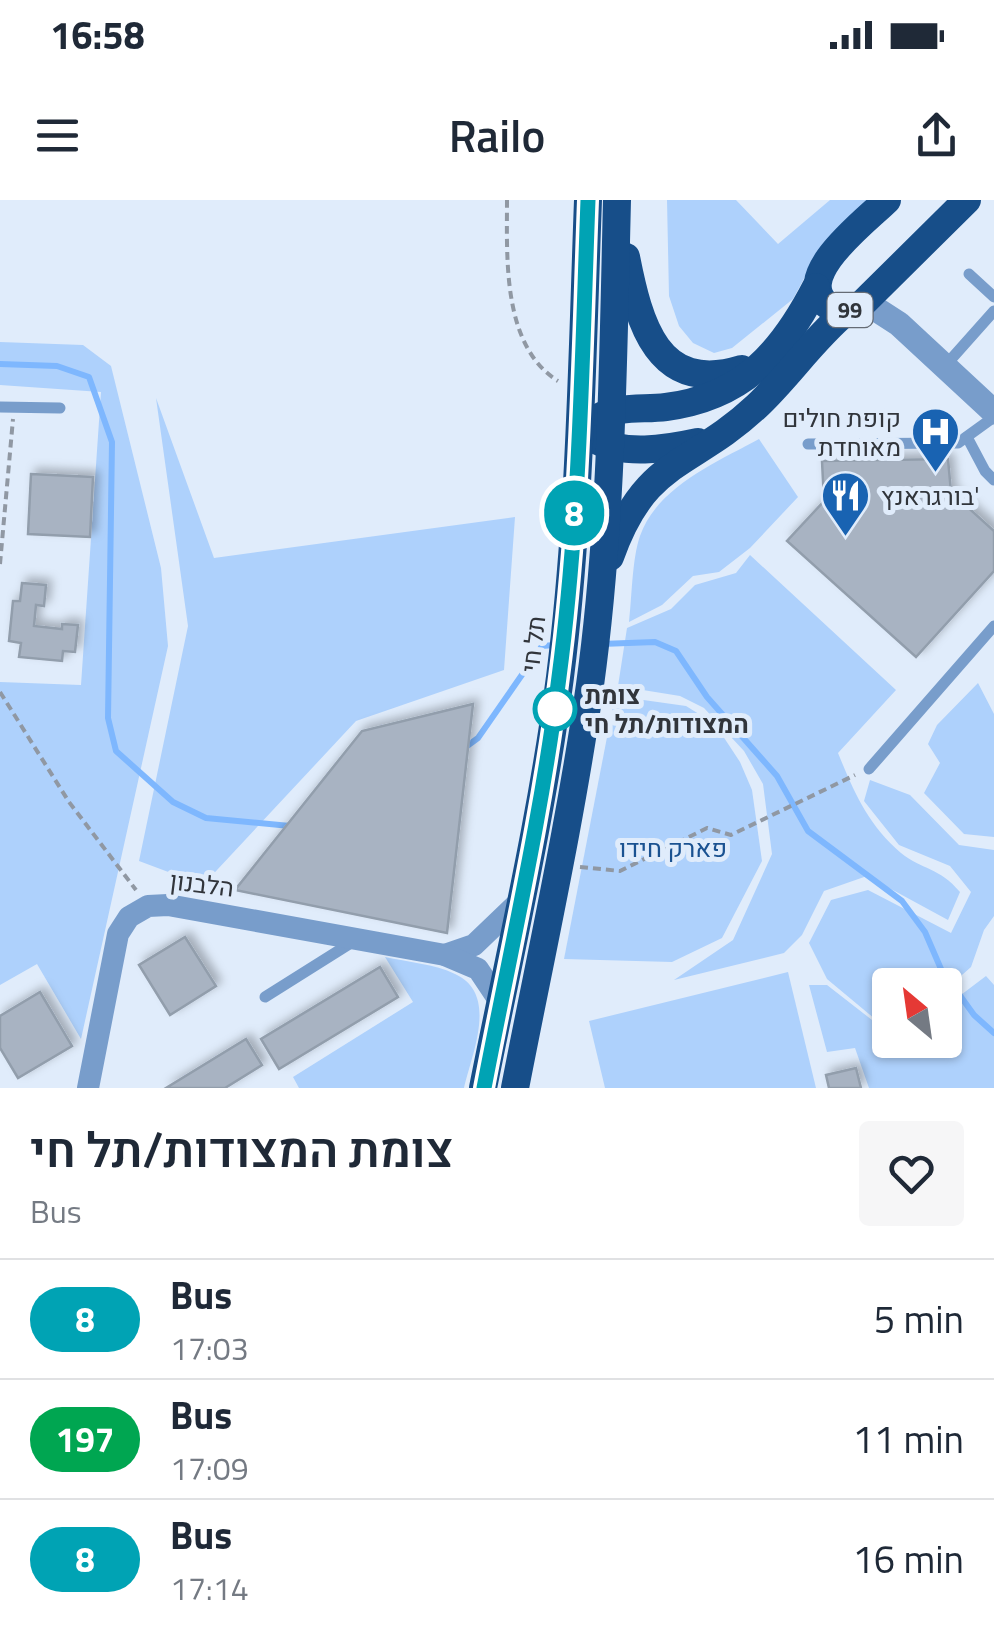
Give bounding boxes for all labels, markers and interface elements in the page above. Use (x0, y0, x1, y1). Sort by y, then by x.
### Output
text: 16:58 (50, 6, 145, 64)
text: Railo (449, 101, 545, 169)
icon: menu (30, 108, 85, 163)
icon: share (909, 108, 964, 163)
road number: 99 (828, 293, 872, 327)
place label: קופת חולים מאוחדת (782, 399, 901, 466)
hospital icon: קופת חולים מאוחדת (910, 406, 962, 474)
restaurant icon: בורגראנץ' (820, 470, 872, 538)
place label: בורגראנץ' (881, 477, 979, 515)
line badge: 8 (542, 480, 606, 546)
text: 8 (564, 486, 584, 540)
street label: תל חי (511, 614, 555, 674)
place label: צומת המצודות/תל חי (585, 676, 749, 743)
marker: צומת המצודות/תל חי (534, 688, 576, 730)
park label: פארק חידו (619, 829, 727, 867)
street label: הלבנון (168, 861, 236, 907)
north arrow (872, 968, 962, 1058)
map controls (872, 968, 962, 1058)
text: צומת המצודות/תל חי (30, 1113, 453, 1186)
button: heart (859, 1121, 964, 1226)
text: Bus (30, 1187, 82, 1235)
text: Bus (170, 1266, 232, 1324)
text: 5 min (874, 1290, 964, 1348)
text: 8 (75, 1292, 95, 1346)
text: 17:03 (170, 1324, 249, 1372)
text: Bus (170, 1386, 232, 1444)
text: 11 min (853, 1410, 964, 1468)
text: 197 (56, 1412, 114, 1466)
text: 17:09 (170, 1444, 249, 1492)
text: Bus (170, 1506, 232, 1564)
text: 16 min (853, 1530, 964, 1588)
text: 8 (75, 1532, 95, 1586)
text: 17:14 (170, 1564, 249, 1612)

